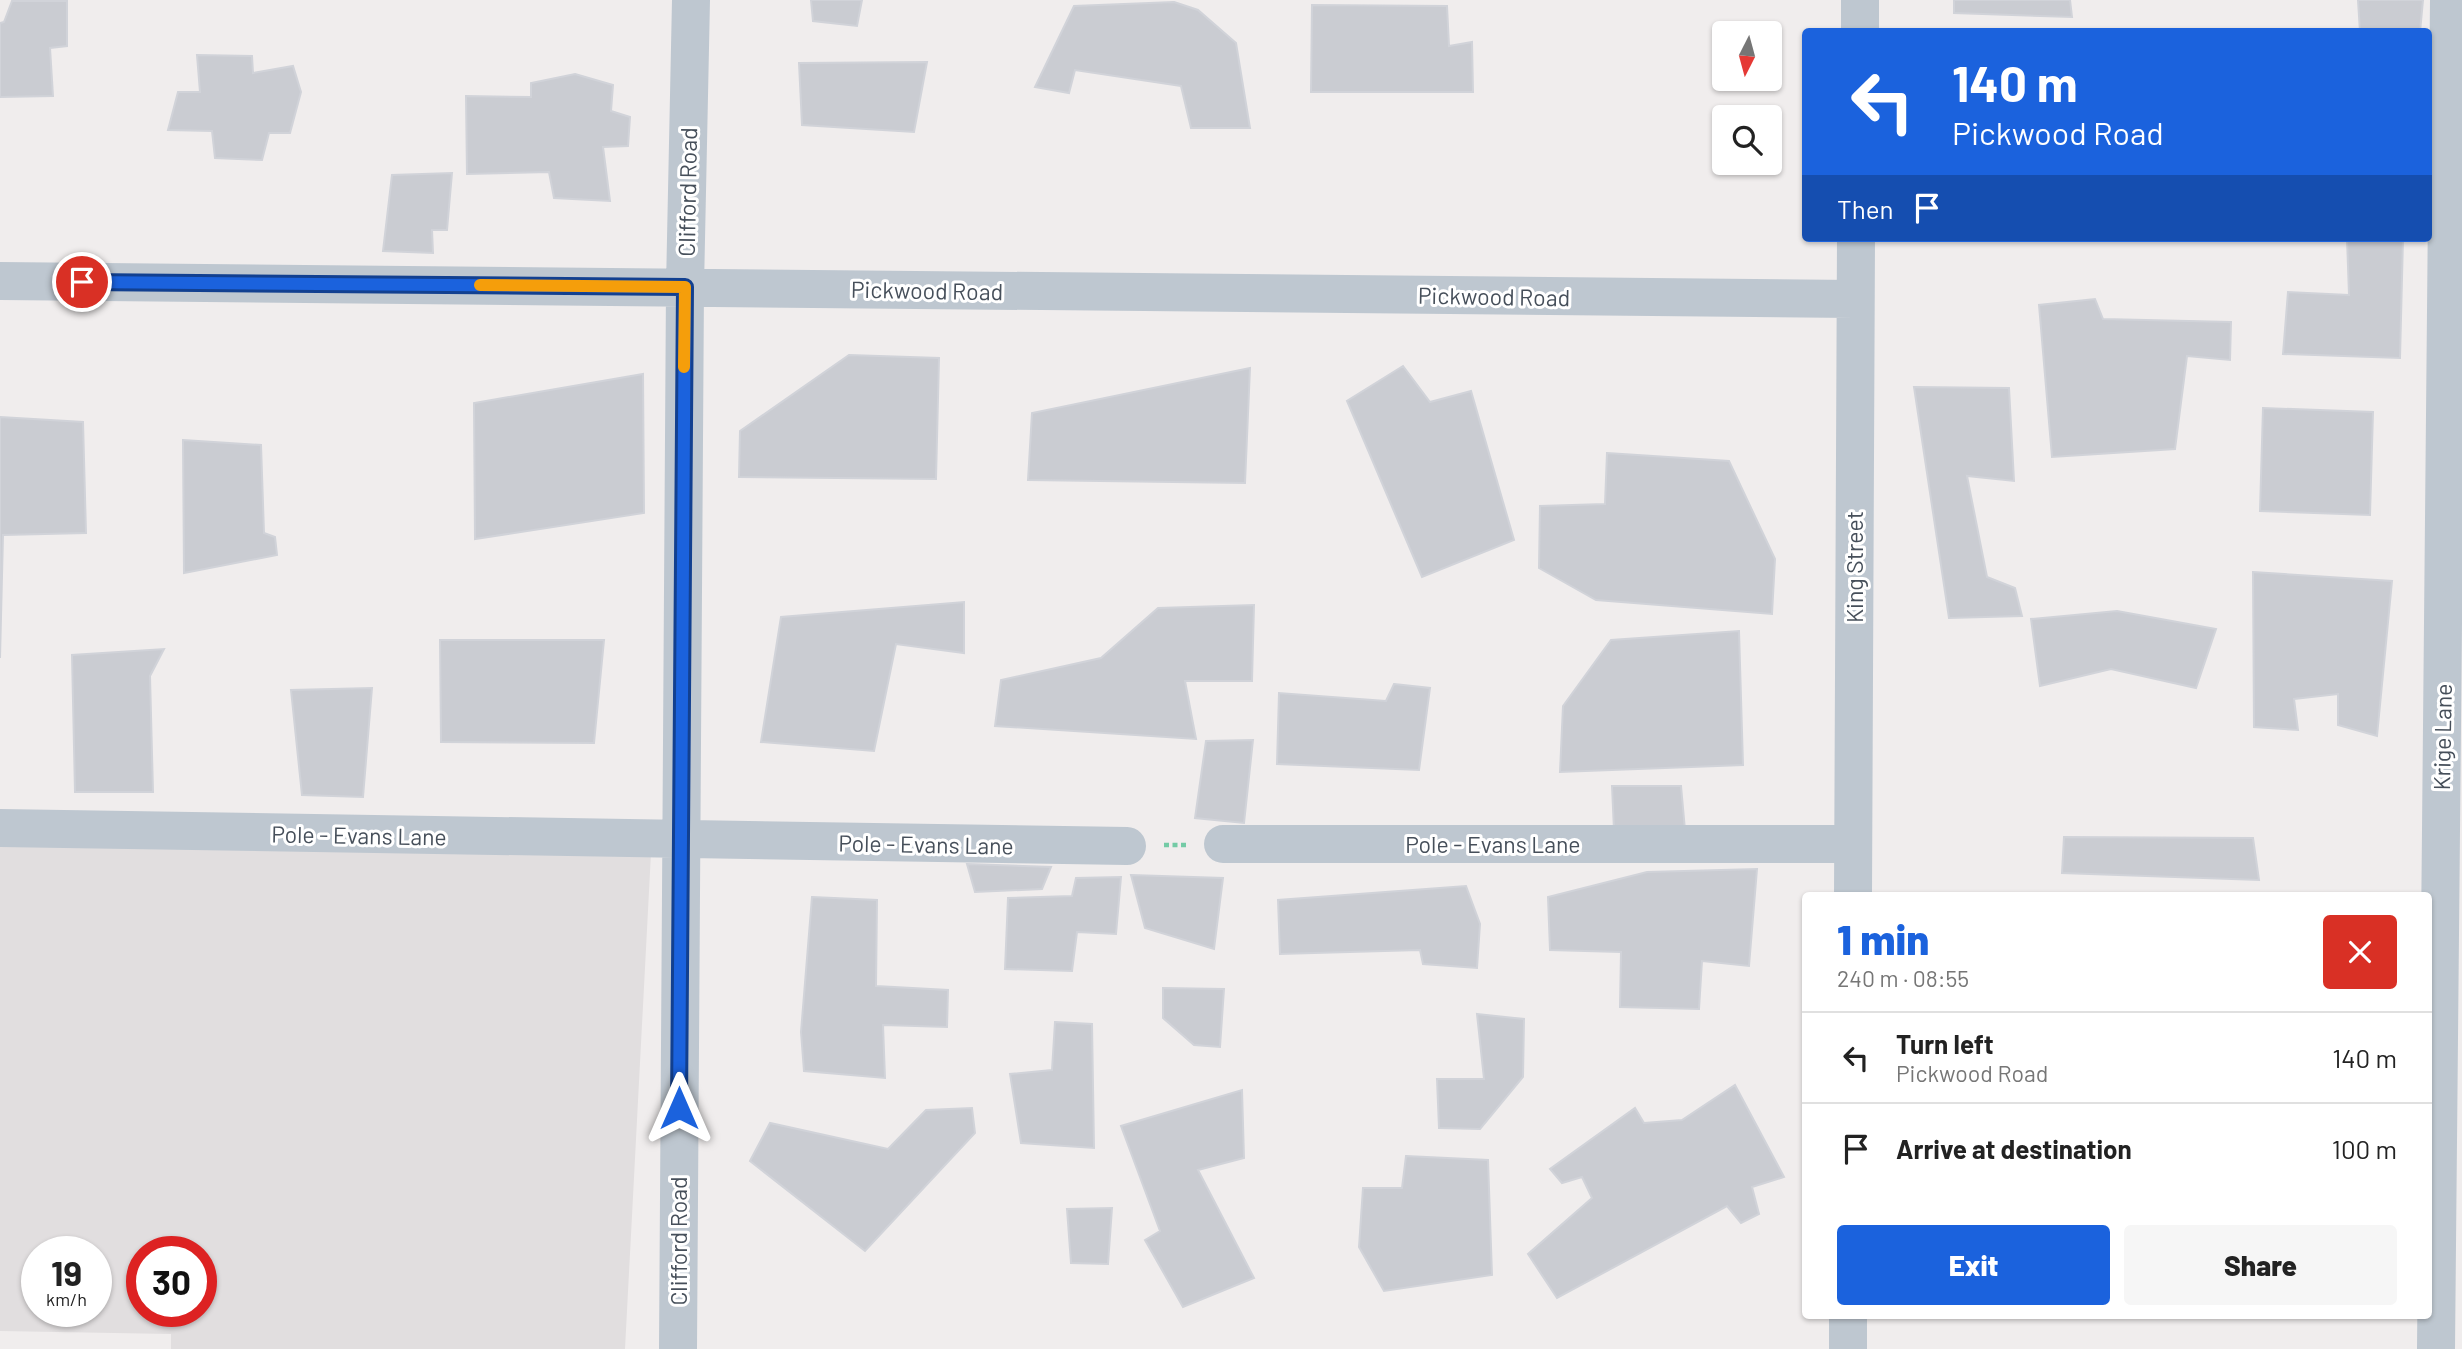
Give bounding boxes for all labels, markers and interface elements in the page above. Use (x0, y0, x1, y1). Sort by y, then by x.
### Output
north arrow (1712, 21, 1782, 91)
map controls (1712, 21, 1782, 175)
text: 140 m (1952, 53, 2078, 112)
icon: left (1837, 56, 1928, 147)
button: search (1712, 105, 1782, 175)
text: Pickwood Road (1952, 113, 2164, 151)
street label: Clifford Road (672, 127, 702, 257)
icon: arrive (1908, 189, 1946, 227)
text: Then (1837, 193, 1894, 224)
pin (52, 252, 112, 312)
icon: arrive (63, 263, 101, 301)
street label: Pickwood Road (851, 275, 1003, 305)
street label: Pickwood Road (1418, 281, 1570, 311)
street label: King Street (1840, 511, 1868, 623)
street label: Krige Lane (2427, 683, 2457, 791)
street label: Pole - Evans Lane (271, 819, 447, 851)
street label: Pole - Evans Lane (838, 828, 1014, 860)
street label: Pole - Evans Lane (1405, 830, 1581, 858)
text: 1 min (1837, 913, 1929, 963)
button: close (2323, 915, 2397, 989)
text: 240 m · 08:55 (1837, 964, 1969, 992)
text: Turn left (1896, 1028, 1994, 1059)
icon: left (1837, 1039, 1875, 1077)
text: 140 m (2332, 1042, 2397, 1073)
text: Pickwood Road (1896, 1059, 2048, 1087)
position arrow (642, 1071, 716, 1145)
icon: arrive (1837, 1130, 1875, 1168)
text: Arrive at destination (1896, 1133, 2132, 1164)
text: 100 m (2332, 1133, 2397, 1164)
street label: Clifford Road (664, 1176, 692, 1306)
button: Exit (1837, 1225, 2110, 1305)
button: Share (2124, 1225, 2397, 1305)
speed limit sign: 30 (126, 1236, 217, 1327)
text: 19 (51, 1251, 82, 1293)
text: km/h (46, 1288, 87, 1310)

